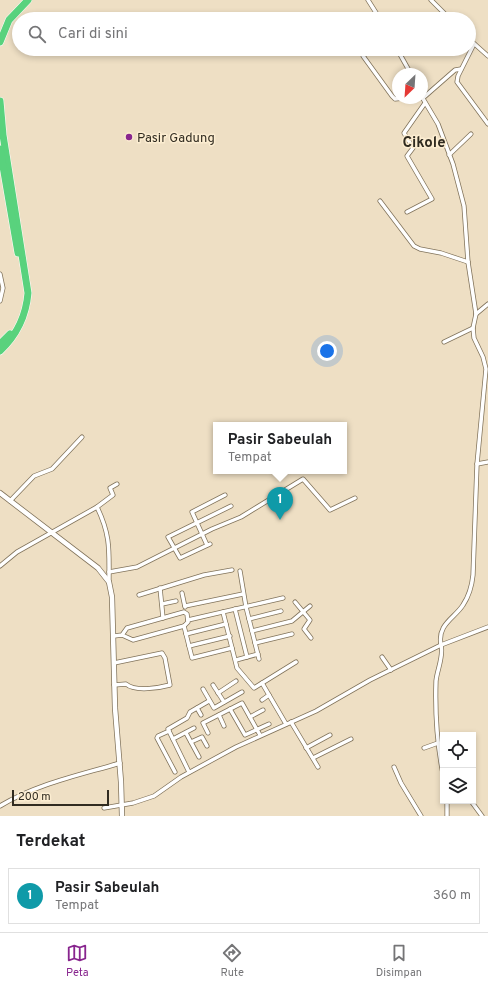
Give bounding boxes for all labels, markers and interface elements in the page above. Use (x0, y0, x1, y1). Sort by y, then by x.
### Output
search box (12, 12, 476, 56)
icon: search (26, 23, 48, 45)
text: Cari di sini (58, 25, 128, 44)
north arrow (392, 68, 428, 104)
place label: Pasir Gadung (137, 131, 215, 147)
marker: Pasir Gadung (124, 132, 134, 142)
district label: Cikole (402, 134, 446, 153)
your location (317, 341, 337, 361)
popup (213, 422, 347, 474)
text: Pasir Sabeulah (228, 431, 332, 450)
text: Tempat (228, 450, 272, 466)
pin: 1 (267, 487, 293, 520)
map controls (440, 732, 476, 804)
button: locate (440, 732, 476, 768)
button: layers (440, 768, 476, 804)
scale bar (12, 788, 109, 807)
text: 200 m (18, 790, 51, 804)
text: Terdekat (16, 831, 85, 853)
text: Pasir Sabeulah (55, 879, 159, 898)
text: 1 (27, 888, 33, 904)
text: 360 m (433, 888, 471, 904)
text: Tempat (55, 898, 99, 914)
tab: Peta (66, 942, 89, 980)
tab: Rute (221, 942, 244, 980)
tab: Disimpan (376, 942, 422, 980)

